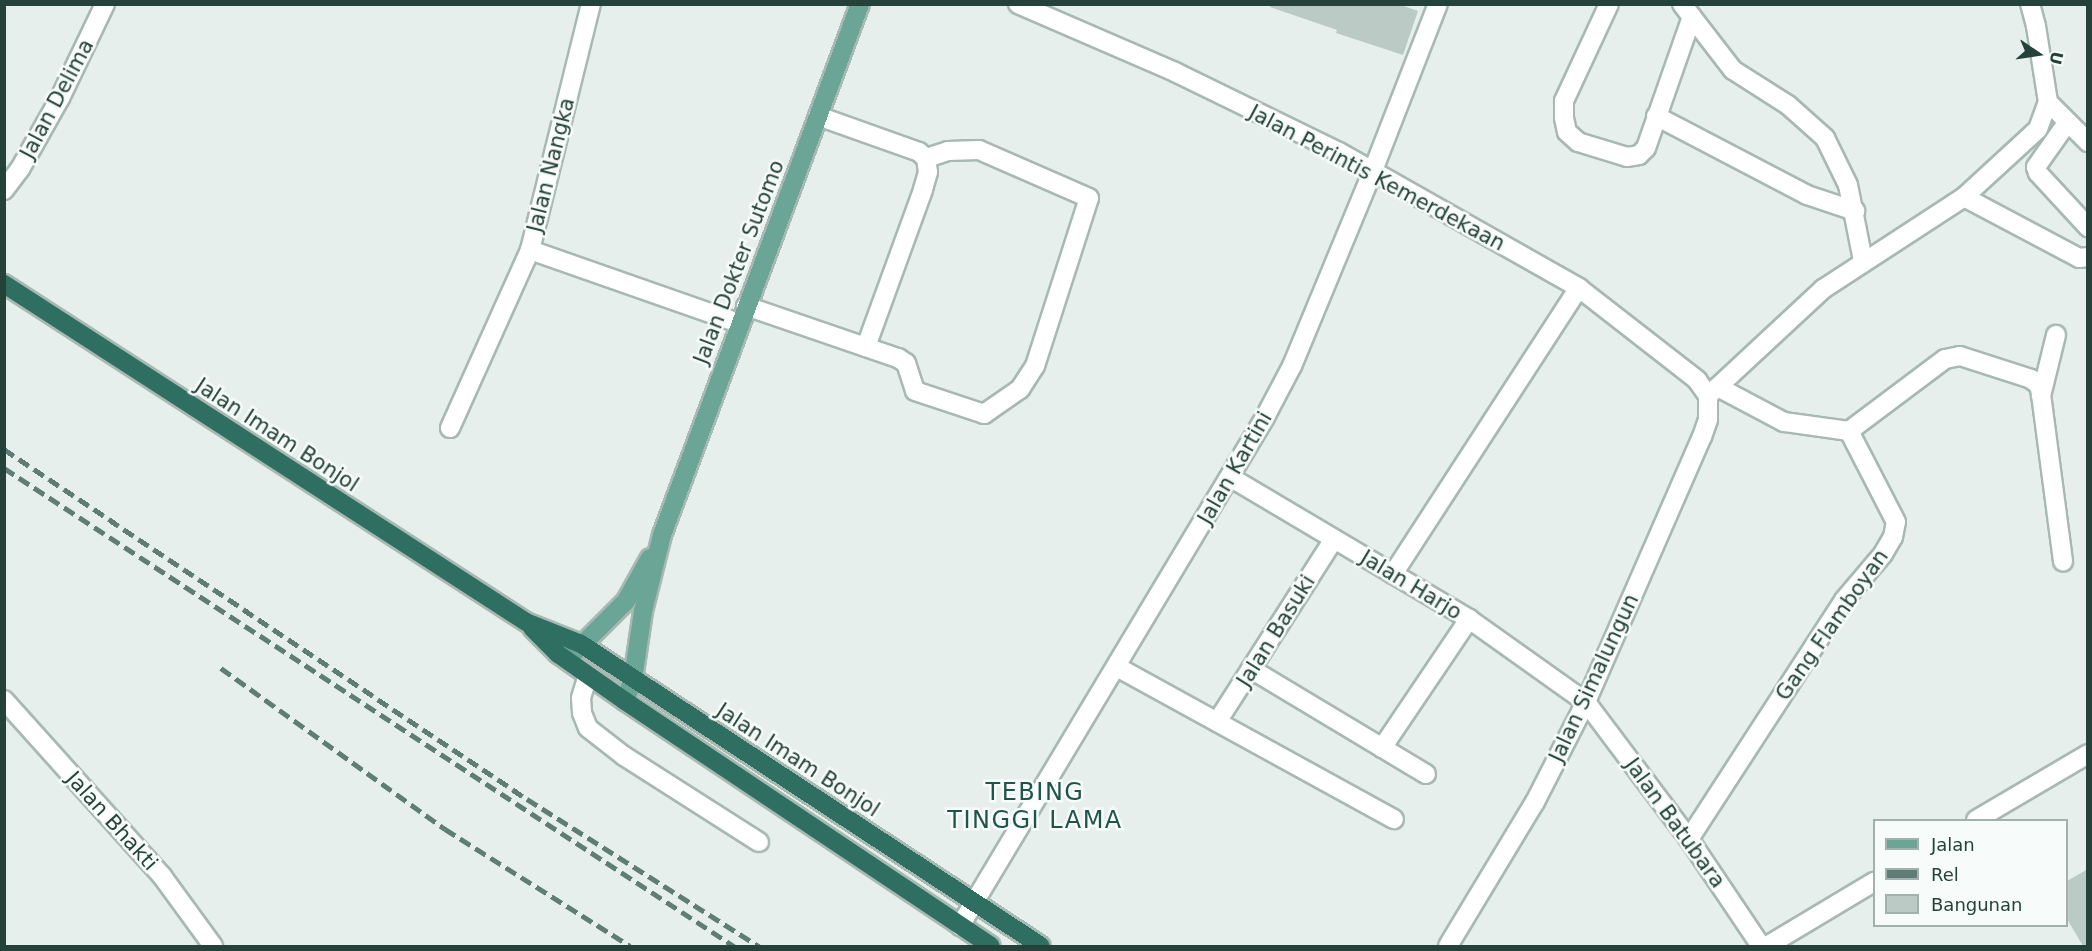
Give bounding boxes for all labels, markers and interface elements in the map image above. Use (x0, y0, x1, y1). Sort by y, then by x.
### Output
north arrow (2008, 24, 2068, 84)
street label: Jalan Delima (15, 35, 99, 163)
text: U (2045, 50, 2067, 67)
street label: Jalan Nangka (522, 95, 580, 235)
street label: Jalan Perintis Kemerdekaan (1245, 100, 1509, 256)
street label: Jalan Dokter Sutomo (688, 156, 790, 368)
street label: Jalan Imam Bonjol (191, 373, 363, 497)
street label: Jalan Kartini (1193, 407, 1277, 529)
street label: Jalan Harjo (1356, 545, 1466, 625)
street label: Gang Flamboyan (1770, 545, 1894, 705)
street label: Jalan Basuki (1232, 570, 1320, 692)
street label: Jalan Simalungun (1544, 590, 1644, 766)
street label: Jalan Imam Bonjol (712, 698, 884, 822)
street label: Jalan Batubara (1619, 753, 1731, 893)
street label: Jalan Bhakti (61, 766, 163, 876)
district label: TEBING TINGGI LAMA (947, 779, 1123, 835)
legend (1873, 819, 2068, 927)
text: Jalan (1931, 834, 1975, 855)
text: Rel (1931, 864, 1959, 885)
text: Bangunan (1931, 894, 2022, 915)

